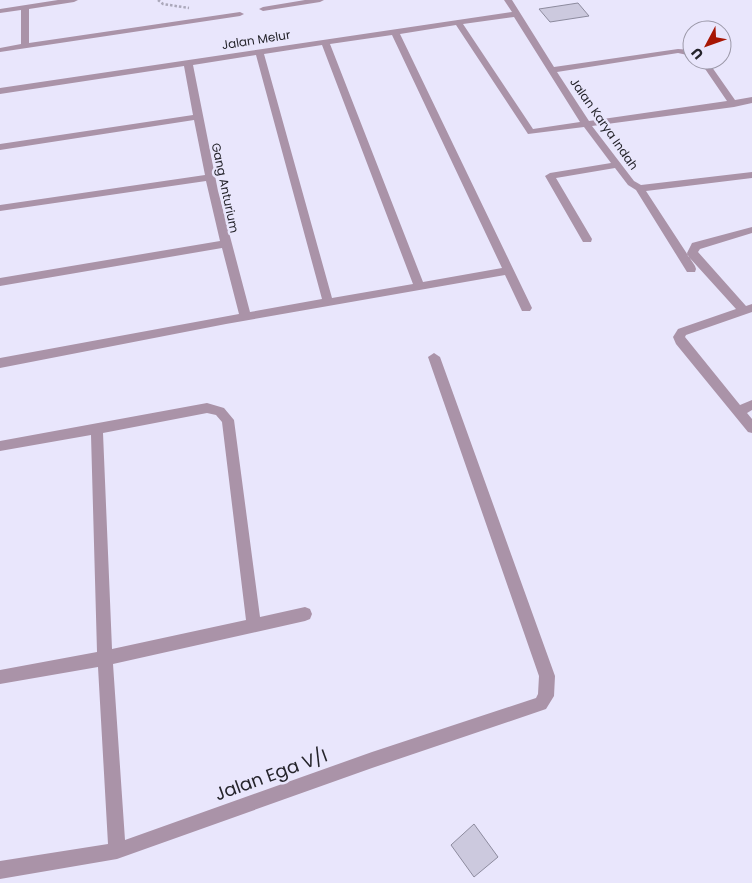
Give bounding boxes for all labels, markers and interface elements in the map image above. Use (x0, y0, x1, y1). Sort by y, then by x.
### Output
north arrow (682, 20, 732, 70)
street label: Jalan Melur (220, 26, 292, 53)
text: U (686, 43, 708, 64)
street label: Jalan Karya Indah (566, 74, 643, 173)
street label: Gang Anturium (208, 141, 243, 235)
street label: Jalan Ega V/I (211, 743, 331, 806)

